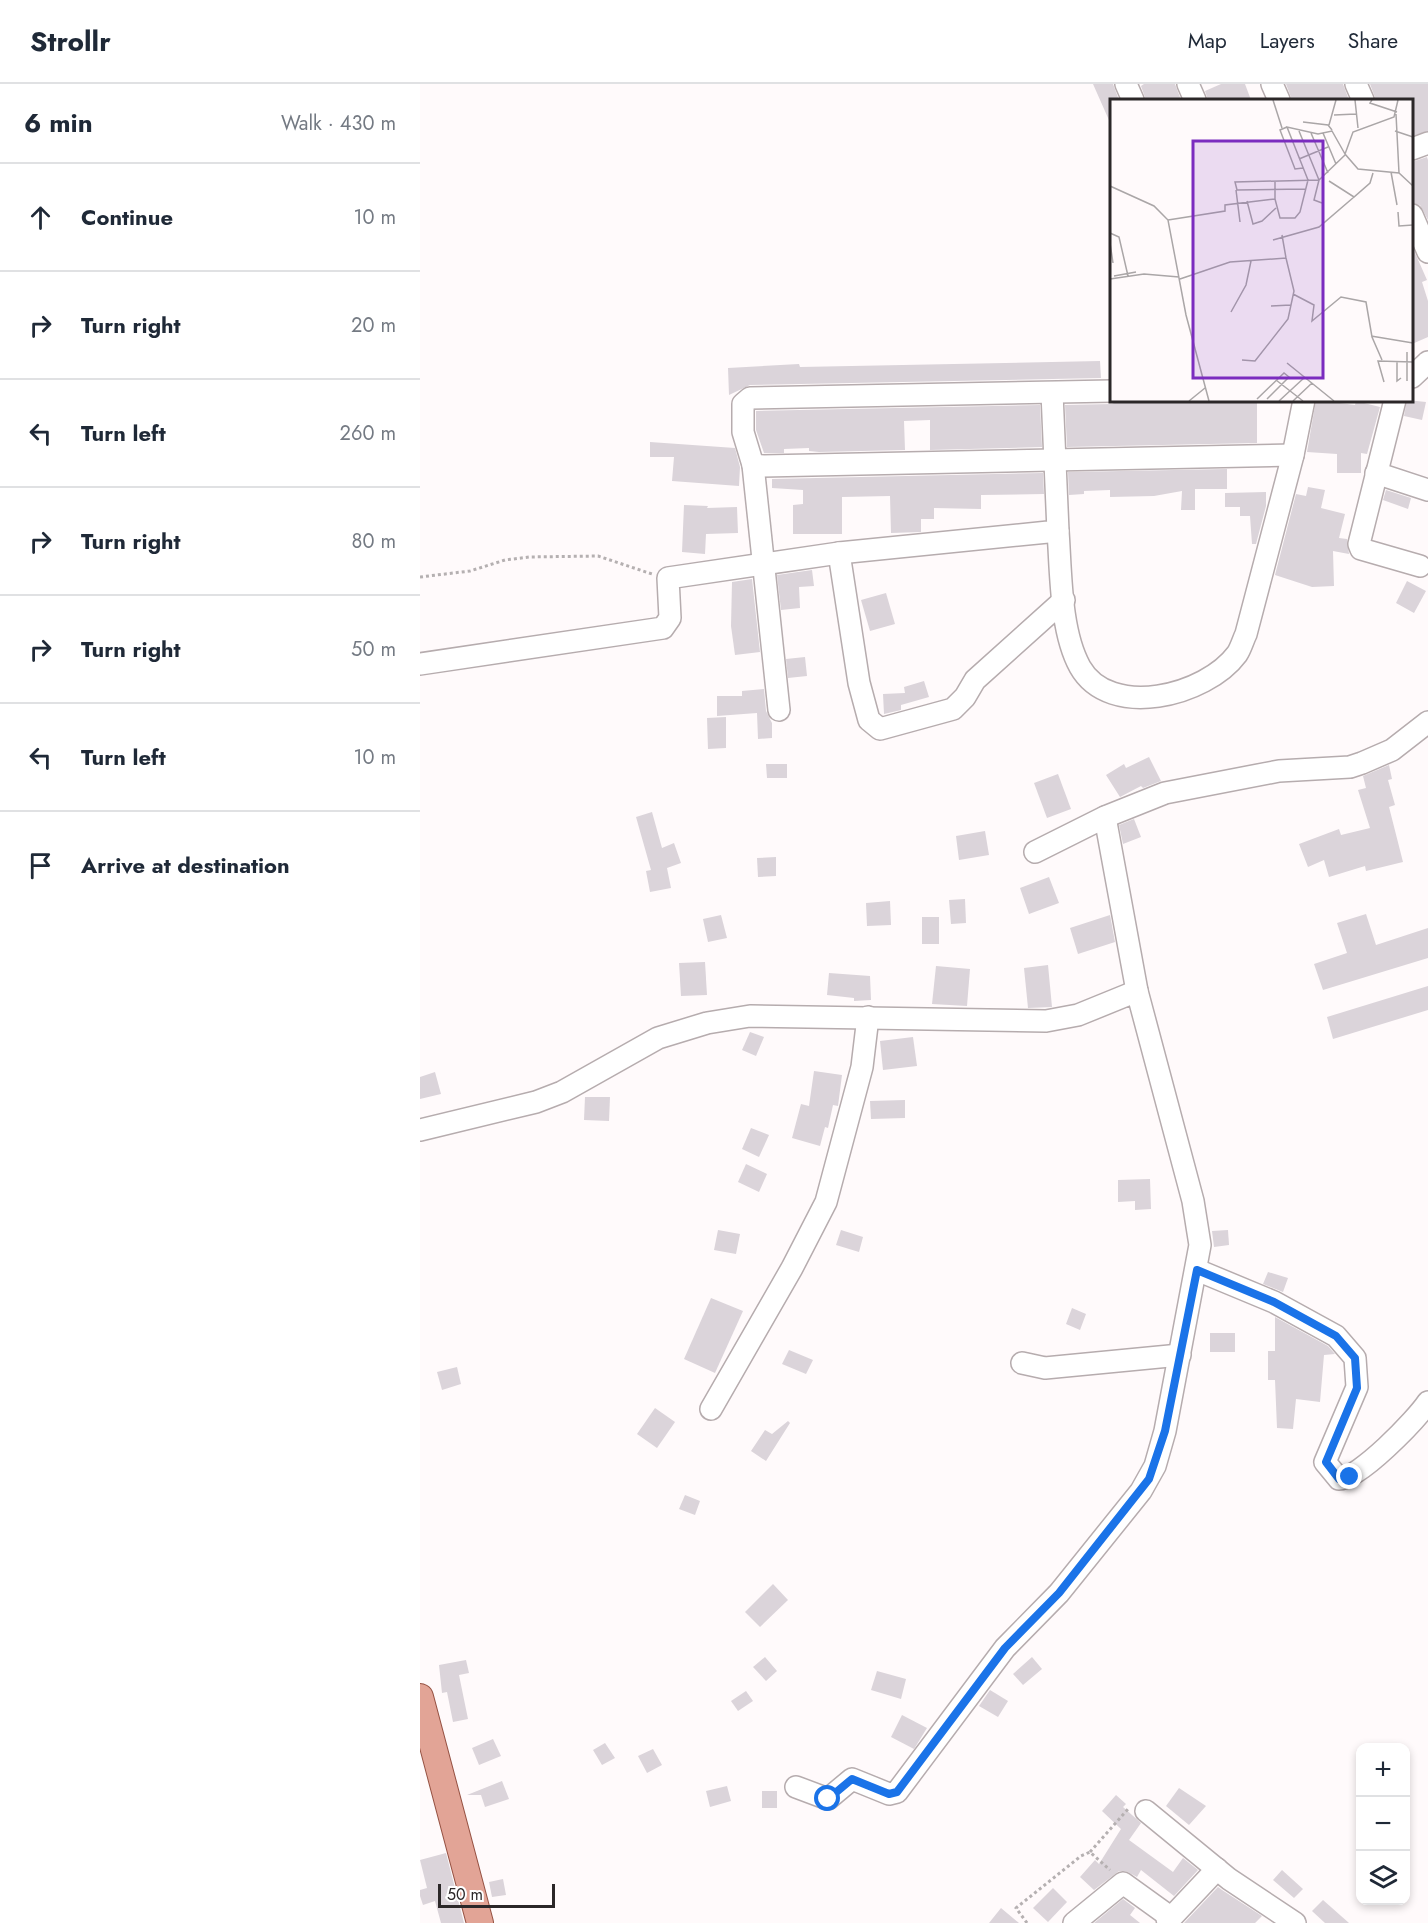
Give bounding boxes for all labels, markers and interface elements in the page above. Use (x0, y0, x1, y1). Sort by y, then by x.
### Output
text: Strollr (30, 21, 111, 62)
text: Map (1188, 26, 1227, 56)
text: Layers (1260, 26, 1315, 56)
text: Share (1348, 26, 1398, 56)
inset map (1110, 99, 1413, 402)
text: 6 min (24, 104, 93, 142)
text: Walk · 430 m (281, 109, 396, 138)
icon: ahead (24, 201, 57, 234)
text: Continue (81, 201, 173, 233)
text: 10 m (353, 203, 396, 232)
icon: right (24, 309, 57, 342)
text: Turn right (81, 309, 181, 341)
text: 20 m (351, 311, 396, 340)
icon: left (24, 417, 57, 450)
text: Turn left (81, 417, 166, 449)
text: 260 m (340, 419, 396, 448)
icon: right (24, 525, 57, 558)
text: Turn right (81, 525, 181, 557)
text: 80 m (351, 527, 396, 556)
icon: right (24, 633, 57, 666)
text: Turn right (81, 633, 181, 665)
text: 50 m (351, 635, 396, 664)
icon: left (24, 741, 57, 774)
text: Turn left (81, 741, 166, 773)
text: 10 m (353, 743, 396, 772)
icon: arrive (24, 849, 57, 882)
text: Arrive at destination (81, 849, 290, 881)
route end (1336, 1463, 1362, 1489)
map controls (1356, 1743, 1410, 1905)
button: + (1356, 1743, 1410, 1797)
route start (814, 1785, 840, 1811)
button: − (1356, 1797, 1410, 1851)
button: layers (1356, 1851, 1410, 1905)
scale bar (438, 1881, 555, 1908)
text: 50 m (447, 1883, 483, 1906)

